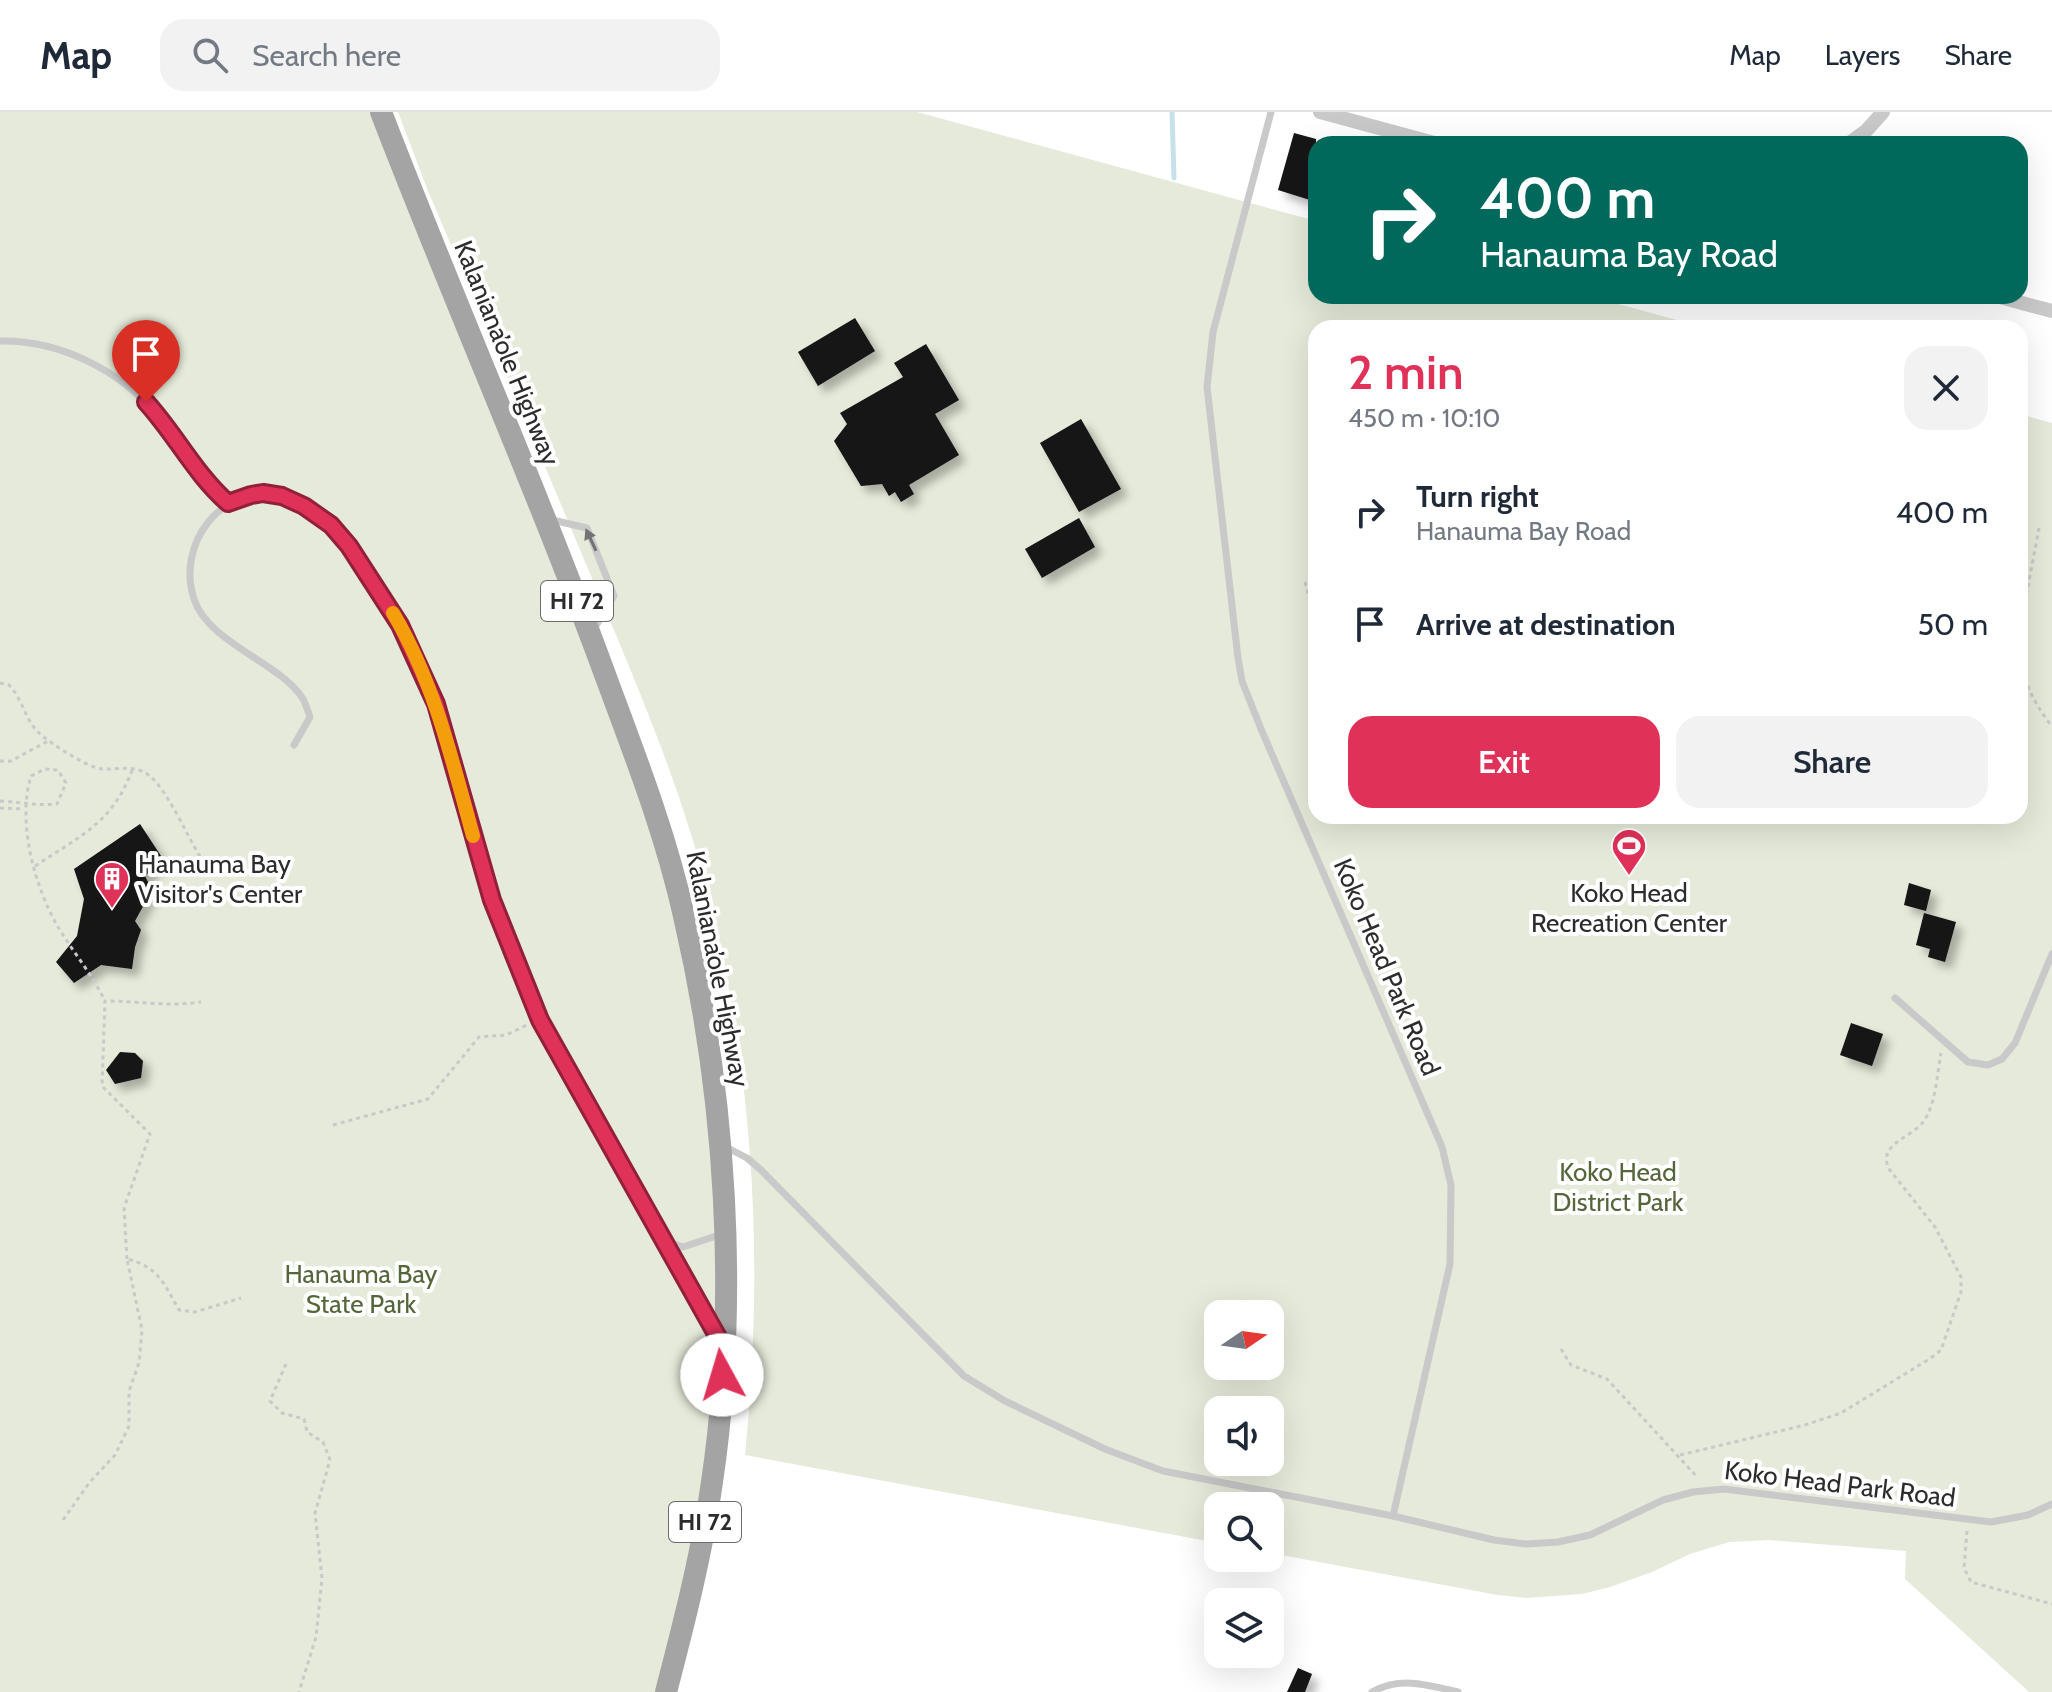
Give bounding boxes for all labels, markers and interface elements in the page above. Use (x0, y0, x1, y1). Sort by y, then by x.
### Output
search box (160, 19, 720, 91)
text: Map (40, 32, 112, 79)
icon: search (188, 33, 232, 77)
text: Search here (252, 37, 401, 74)
text: Map (1729, 38, 1781, 72)
text: Layers (1825, 38, 1900, 72)
text: Share (1944, 38, 2012, 72)
text: 400 m (1480, 164, 1655, 232)
icon: right (1348, 168, 1452, 272)
text: Hanauma Bay Road (1480, 232, 1778, 276)
street label: Kalaniana’ole Highway (447, 236, 567, 470)
pin (112, 320, 180, 402)
icon: arrive (124, 332, 168, 376)
text: 2 min (1348, 343, 1464, 401)
button: close (1904, 346, 1988, 430)
text: 450 m · 10:10 (1348, 402, 1500, 434)
text: Turn right (1416, 478, 1539, 515)
icon: right (1348, 490, 1392, 534)
text: 400 m (1896, 494, 1988, 531)
text: Hanauma Bay Road (1416, 515, 1631, 547)
one-way arrow (584, 528, 598, 551)
road number: HI 72 (541, 581, 613, 621)
icon: arrive (1348, 602, 1392, 646)
text: Arrive at destination (1416, 606, 1676, 643)
text: 50 m (1918, 606, 1988, 643)
button: Exit (1348, 716, 1660, 808)
button: Share (1676, 716, 1988, 808)
sports icon: Koko Head Recreation Center (1610, 827, 1648, 877)
place label: Hanauma Bay Visitor's Center (138, 848, 303, 910)
street label: Kalaniana’ole Highway (679, 848, 757, 1090)
street label: Koko Head Park Road (1327, 854, 1447, 1080)
building icon: Hanauma Bay Visitor's Center (93, 860, 131, 910)
place label: Koko Head Recreation Center (1531, 877, 1728, 939)
park label: Koko Head District Park (1553, 1156, 1684, 1218)
park label: Hanauma Bay State Park (285, 1258, 437, 1320)
north arrow (1204, 1300, 1284, 1380)
map controls (1204, 1300, 1284, 1668)
position arrow (680, 1333, 764, 1417)
button: sound (1204, 1396, 1284, 1476)
street label: Koko Head Park Road (1723, 1454, 1957, 1514)
button: search (1204, 1492, 1284, 1572)
road number: HI 72 (669, 1502, 741, 1542)
button: layers (1204, 1588, 1284, 1668)

